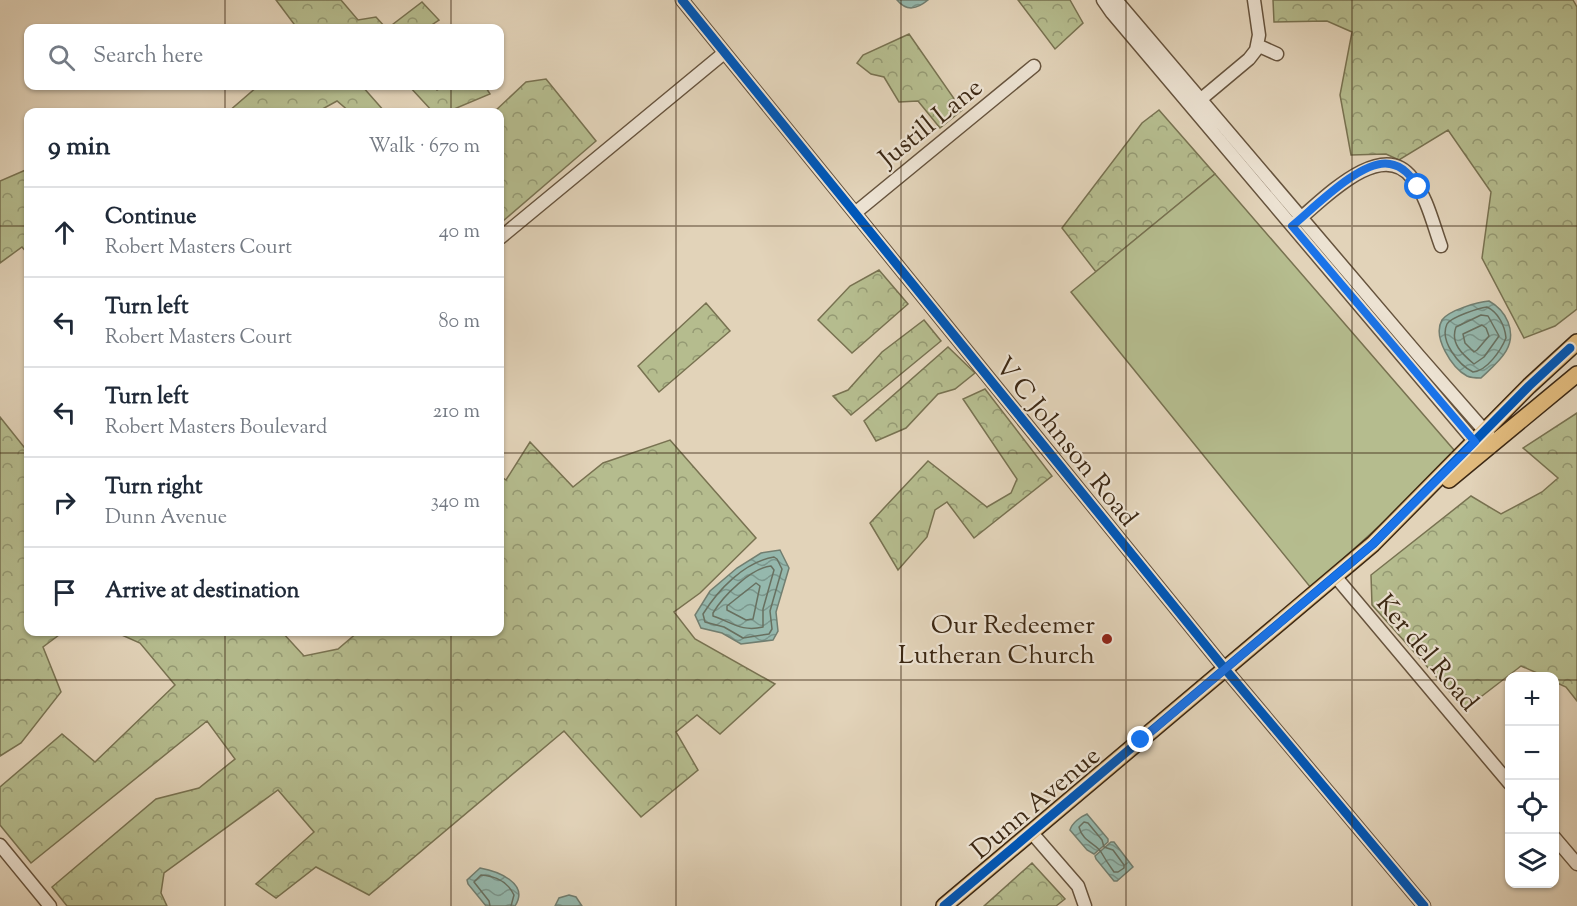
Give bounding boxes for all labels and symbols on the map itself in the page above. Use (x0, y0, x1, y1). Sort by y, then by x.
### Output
street label: Justill Lane (870, 71, 991, 179)
route start (1404, 173, 1430, 199)
street label: V C Johnson Road (985, 350, 1145, 536)
street label: Ker del Road (1366, 587, 1486, 720)
place label: Our Redeemer Lutheran Church (898, 608, 1095, 675)
marker: Our Redeemer Lutheran Church (1100, 632, 1114, 646)
route end (1127, 726, 1153, 752)
street label: Dunn Avenue (964, 739, 1109, 869)

